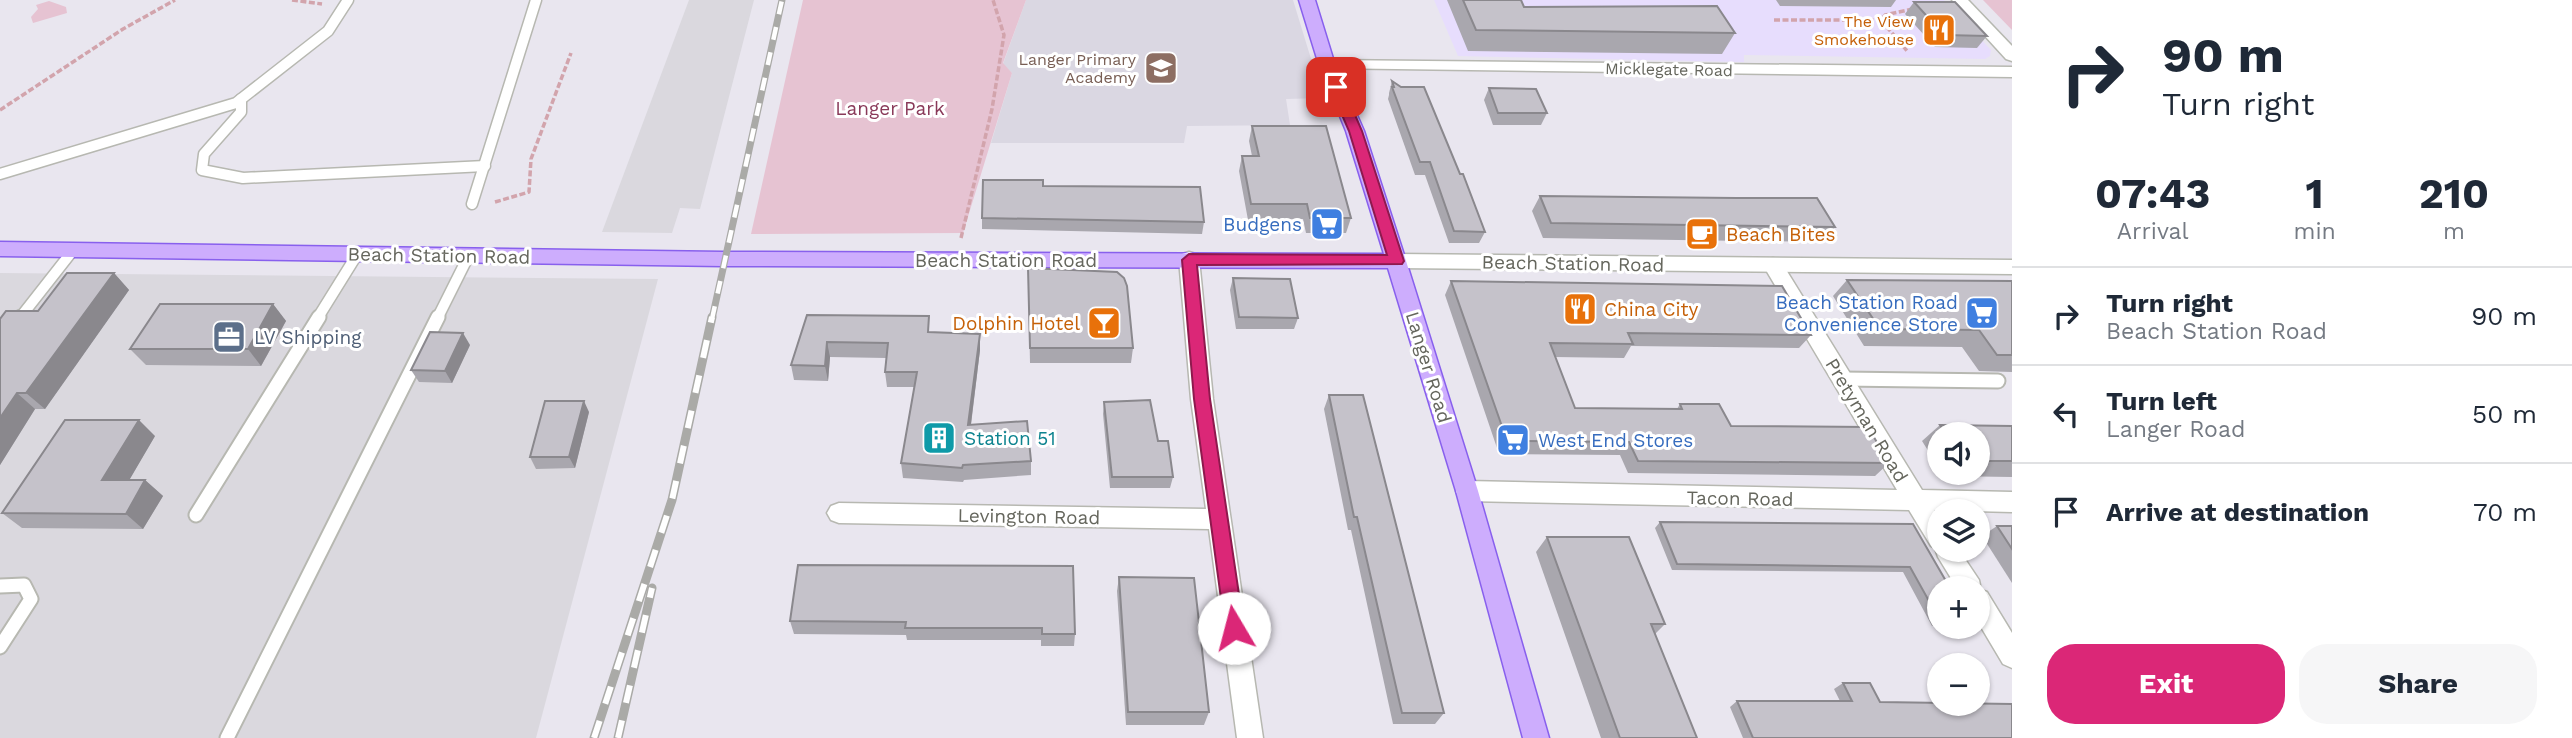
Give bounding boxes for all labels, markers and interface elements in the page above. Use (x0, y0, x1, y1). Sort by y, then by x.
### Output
restaurant icon: The View Smokehouse (1920, 11, 1958, 49)
place label: The View Smokehouse (1814, 12, 1914, 49)
text: 90 m (2162, 26, 2284, 84)
icon: right (2047, 28, 2138, 119)
school or university icon: Langer Primary Academy (1142, 49, 1180, 87)
place label: Langer Primary Academy (1018, 50, 1137, 87)
pin (1306, 57, 1366, 117)
street label: Micklegate Road (1605, 59, 1733, 80)
icon: arrive (1317, 68, 1355, 106)
text: Turn right (2162, 85, 2314, 123)
park label: Langer Park (835, 97, 945, 120)
text: 07:43 (2095, 169, 2210, 218)
text: 1 (2306, 169, 2324, 218)
text: 210 (2419, 169, 2489, 218)
supermarket icon: Budgens (1308, 205, 1346, 243)
place label: Budgens (1223, 213, 1302, 236)
cafe icon: Beach Bites (1683, 215, 1721, 253)
text: Arrival (2117, 218, 2189, 245)
text: min (2294, 218, 2336, 245)
text: m (2443, 218, 2465, 245)
place label: Beach Bites (1726, 223, 1835, 246)
street label: Beach Station Road (348, 242, 530, 269)
street label: Beach Station Road (915, 249, 1097, 272)
street label: Beach Station Road (1482, 250, 1664, 277)
text: Turn right (2106, 288, 2233, 318)
restaurant icon: China City (1561, 290, 1599, 328)
place label: Beach Station Road Convenience Store (1775, 291, 1958, 336)
supermarket icon: Beach Station Road Convenience Store (1963, 294, 2001, 332)
icon: right (2047, 297, 2085, 335)
place label: China City (1604, 298, 1698, 321)
text: 90 m (2471, 301, 2537, 331)
bar icon: Dolphin Hotel (1085, 304, 1123, 342)
street label: Langer Road (1401, 309, 1456, 426)
place label: Dolphin Hotel (952, 312, 1080, 335)
office icon: LV Shipping (210, 318, 248, 356)
text: Beach Station Road (2106, 318, 2327, 345)
place label: LV Shipping (254, 326, 362, 349)
street label: Pretyman Road (1820, 354, 1913, 487)
text: Turn left (2106, 386, 2217, 416)
icon: left (2047, 395, 2085, 433)
text: 50 m (2472, 399, 2537, 429)
text: Langer Road (2106, 416, 2245, 443)
building icon: Station 51 (920, 419, 958, 457)
supermarket icon: West End Stores (1494, 421, 1532, 459)
map controls (1927, 422, 1990, 716)
button: sound (1927, 422, 1990, 485)
place label: Station 51 (964, 427, 1056, 450)
place label: West End Stores (1538, 429, 1693, 452)
street label: Tacon Road (1686, 486, 1794, 511)
icon: arrive (2047, 493, 2085, 531)
text: Arrive at destination (2106, 497, 2369, 527)
text: 70 m (2473, 497, 2537, 527)
button: layers (1927, 499, 1990, 562)
street label: Levington Road (958, 504, 1100, 529)
button: + (1927, 576, 1990, 639)
position arrow (1197, 591, 1271, 665)
button: Exit (2047, 644, 2285, 724)
button: Share (2299, 644, 2537, 724)
button: − (1927, 653, 1990, 716)

